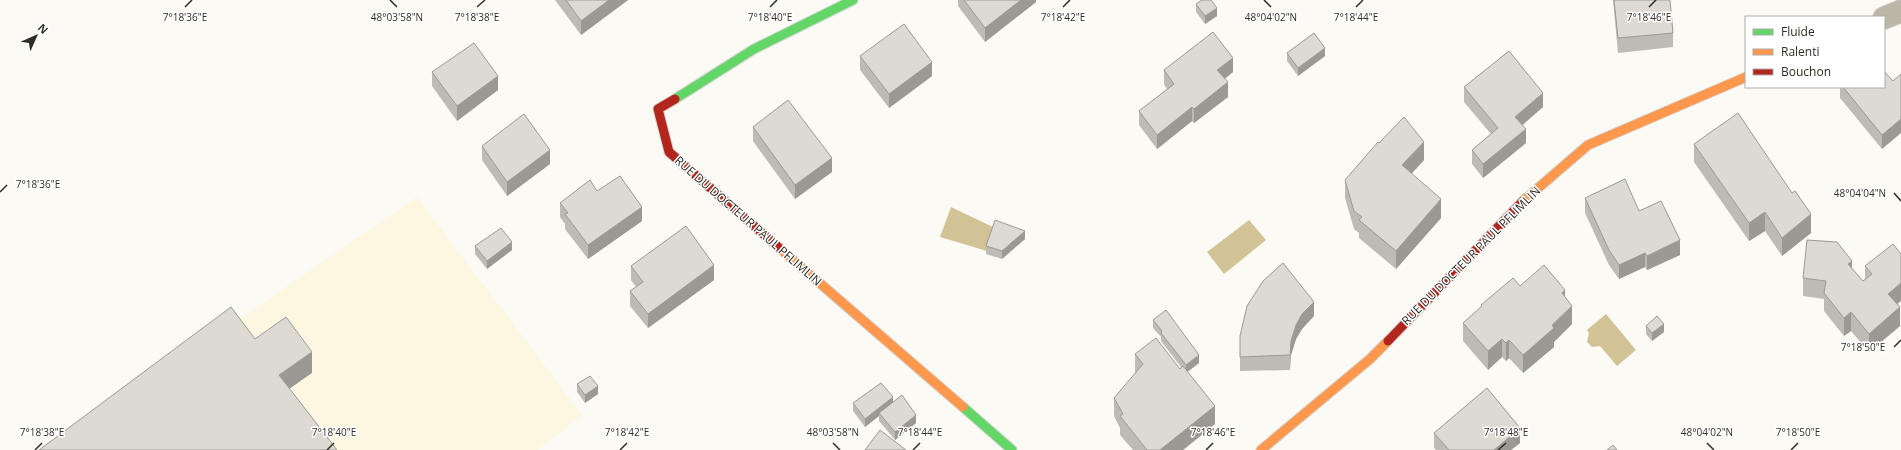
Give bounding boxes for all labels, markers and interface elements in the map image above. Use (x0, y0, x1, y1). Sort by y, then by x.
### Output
text: 7°18'36"E (163, 10, 207, 24)
text: 48°03'58"N (371, 10, 423, 24)
text: 7°18'38"E (455, 10, 499, 24)
text: 7°18'40"E (748, 10, 792, 24)
text: 7°18'42"E (1041, 10, 1085, 24)
text: 48°04'02"N (1245, 10, 1297, 24)
text: 7°18'44"E (1334, 10, 1378, 24)
text: 7°18'46"E (1627, 10, 1671, 24)
north arrow (16, 16, 56, 56)
legend (1745, 16, 1885, 88)
text: N (35, 20, 52, 37)
text: Fluide (1781, 23, 1815, 40)
text: Ralenti (1781, 43, 1820, 60)
text: Bouchon (1781, 63, 1831, 80)
street label: RUE DU DOCTEUR PAUL PFLIMLIN (671, 152, 826, 289)
text: 7°18'36"E (16, 177, 60, 191)
street label: RUE DU DOCTEUR PAUL PFLIMLIN (1397, 182, 1544, 329)
text: 48°04'04"N (1834, 186, 1886, 200)
text: 7°18'50"E (1841, 340, 1885, 354)
text: 7°18'38"E (20, 425, 64, 439)
text: 7°18'40"E (312, 425, 356, 439)
text: 7°18'42"E (605, 425, 649, 439)
text: 48°03'58"N (807, 425, 859, 439)
text: 7°18'44"E (898, 425, 942, 439)
text: 7°18'46"E (1191, 425, 1235, 439)
text: 7°18'48"E (1484, 425, 1528, 439)
text: 48°04'02"N (1681, 425, 1733, 439)
text: 7°18'50"E (1776, 425, 1820, 439)

